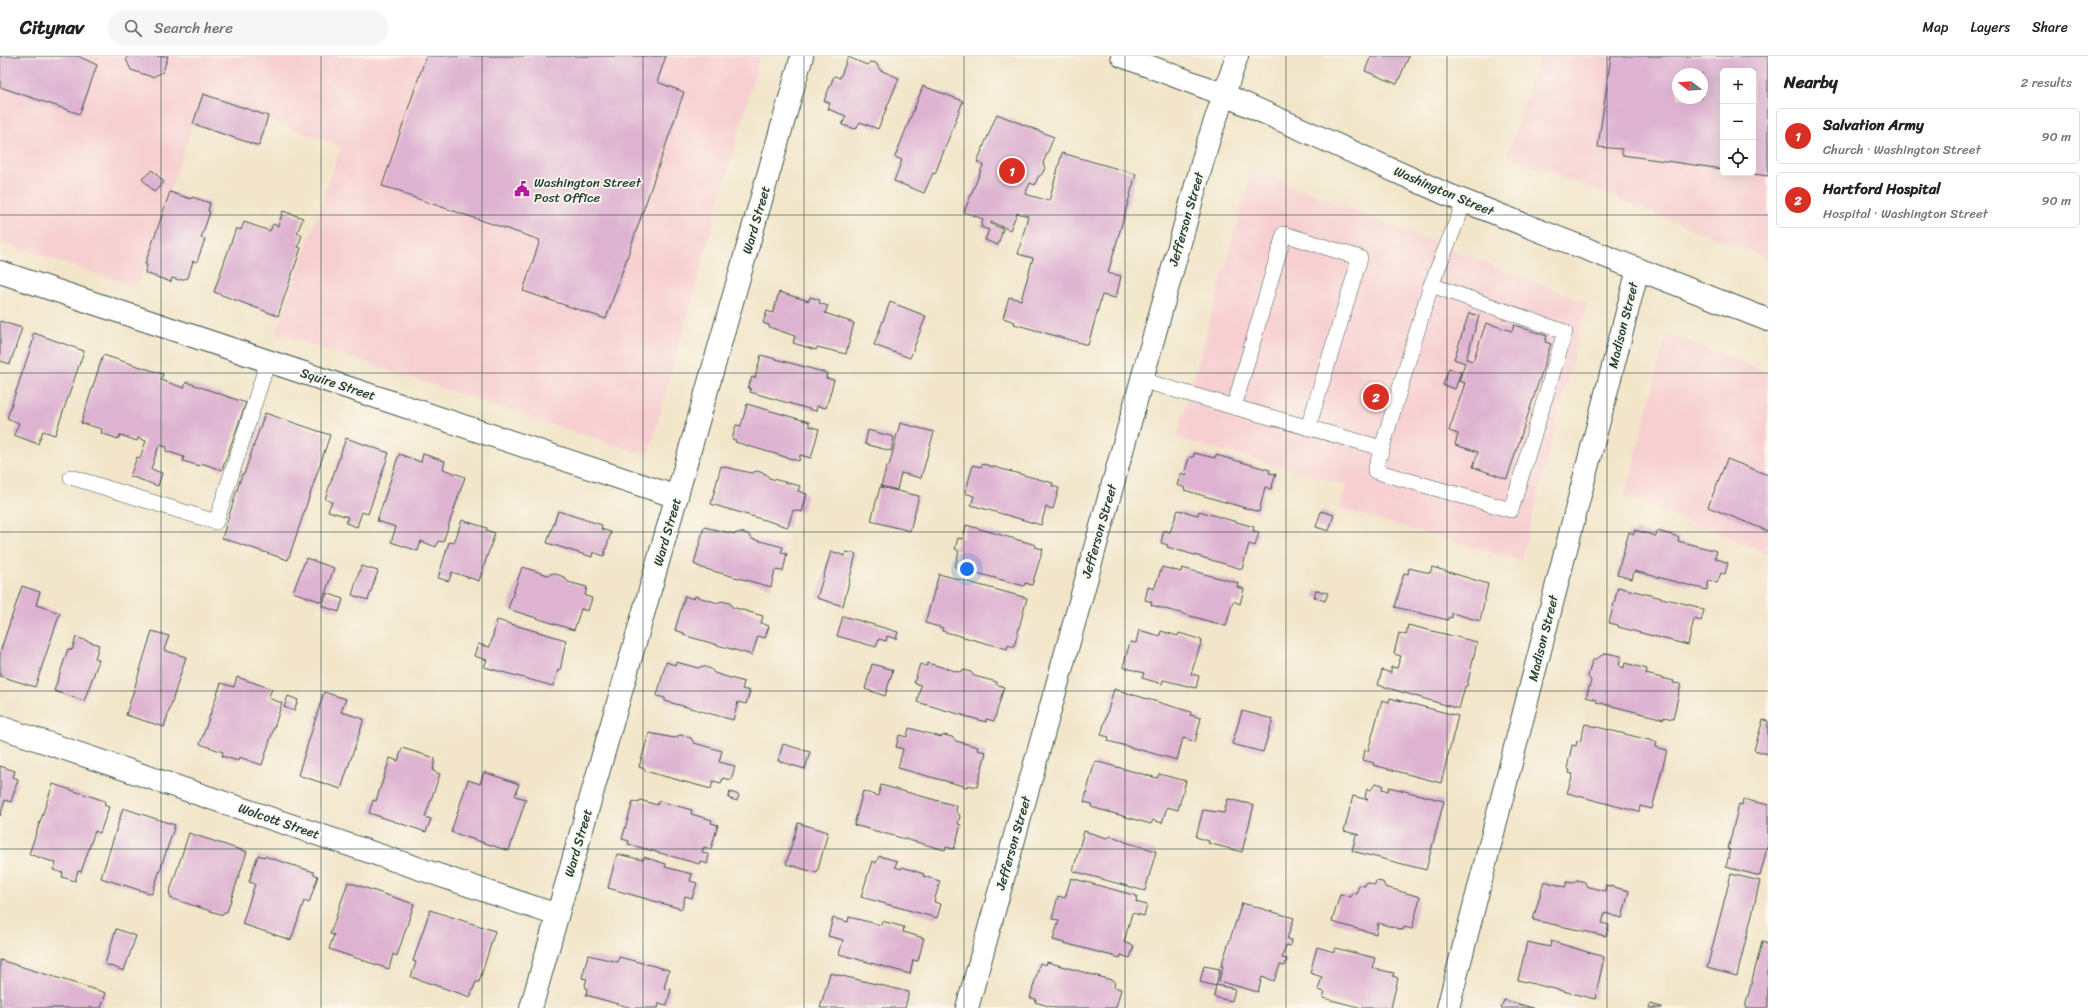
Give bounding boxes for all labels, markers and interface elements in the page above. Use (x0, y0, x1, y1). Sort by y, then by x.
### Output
search box (108, 10, 388, 46)
text: Citynav (20, 11, 84, 44)
text: Search here (154, 15, 233, 41)
text: Map (1923, 15, 1948, 40)
text: Layers (1970, 15, 2010, 40)
text: Share (2032, 15, 2068, 40)
icon: search (122, 17, 144, 39)
text: Nearby (1784, 67, 1838, 97)
north arrow (1672, 68, 1708, 104)
map controls (1720, 68, 1756, 176)
button: + (1720, 68, 1756, 104)
text: 2 results (2021, 71, 2072, 94)
button: − (1720, 104, 1756, 140)
text: Salvation Army (1823, 112, 1924, 138)
text: 1 (1795, 125, 1801, 148)
text: 90 m (2041, 125, 2071, 148)
text: Church · Washington Street (1823, 138, 1981, 161)
button: locate (1720, 140, 1756, 176)
pin: 1 (999, 156, 1025, 186)
street label: Washington Street (1390, 160, 1498, 223)
street label: Jefferson Street (1161, 169, 1211, 270)
place label: Washington Street Post Office (534, 171, 642, 209)
text: Hartford Hospital (1823, 176, 1941, 202)
public building icon: Washington Street Post Office (513, 180, 531, 198)
street label: Ward Street (735, 183, 777, 257)
text: 2 (1794, 189, 1802, 212)
text: 90 m (2041, 189, 2071, 212)
text: Hospital · Washington Street (1823, 202, 1988, 225)
street label: Madison Street (1601, 279, 1645, 371)
street label: Squire Street (297, 361, 379, 407)
pin: 2 (1363, 382, 1389, 412)
street label: Jefferson Street (1074, 481, 1124, 582)
street label: Ward Street (646, 495, 688, 569)
your location (957, 559, 977, 579)
street label: Madison Street (1521, 592, 1565, 684)
street label: Jefferson Street (988, 793, 1038, 894)
street label: Wolcott Street (235, 796, 323, 846)
street label: Ward Street (557, 806, 599, 880)

